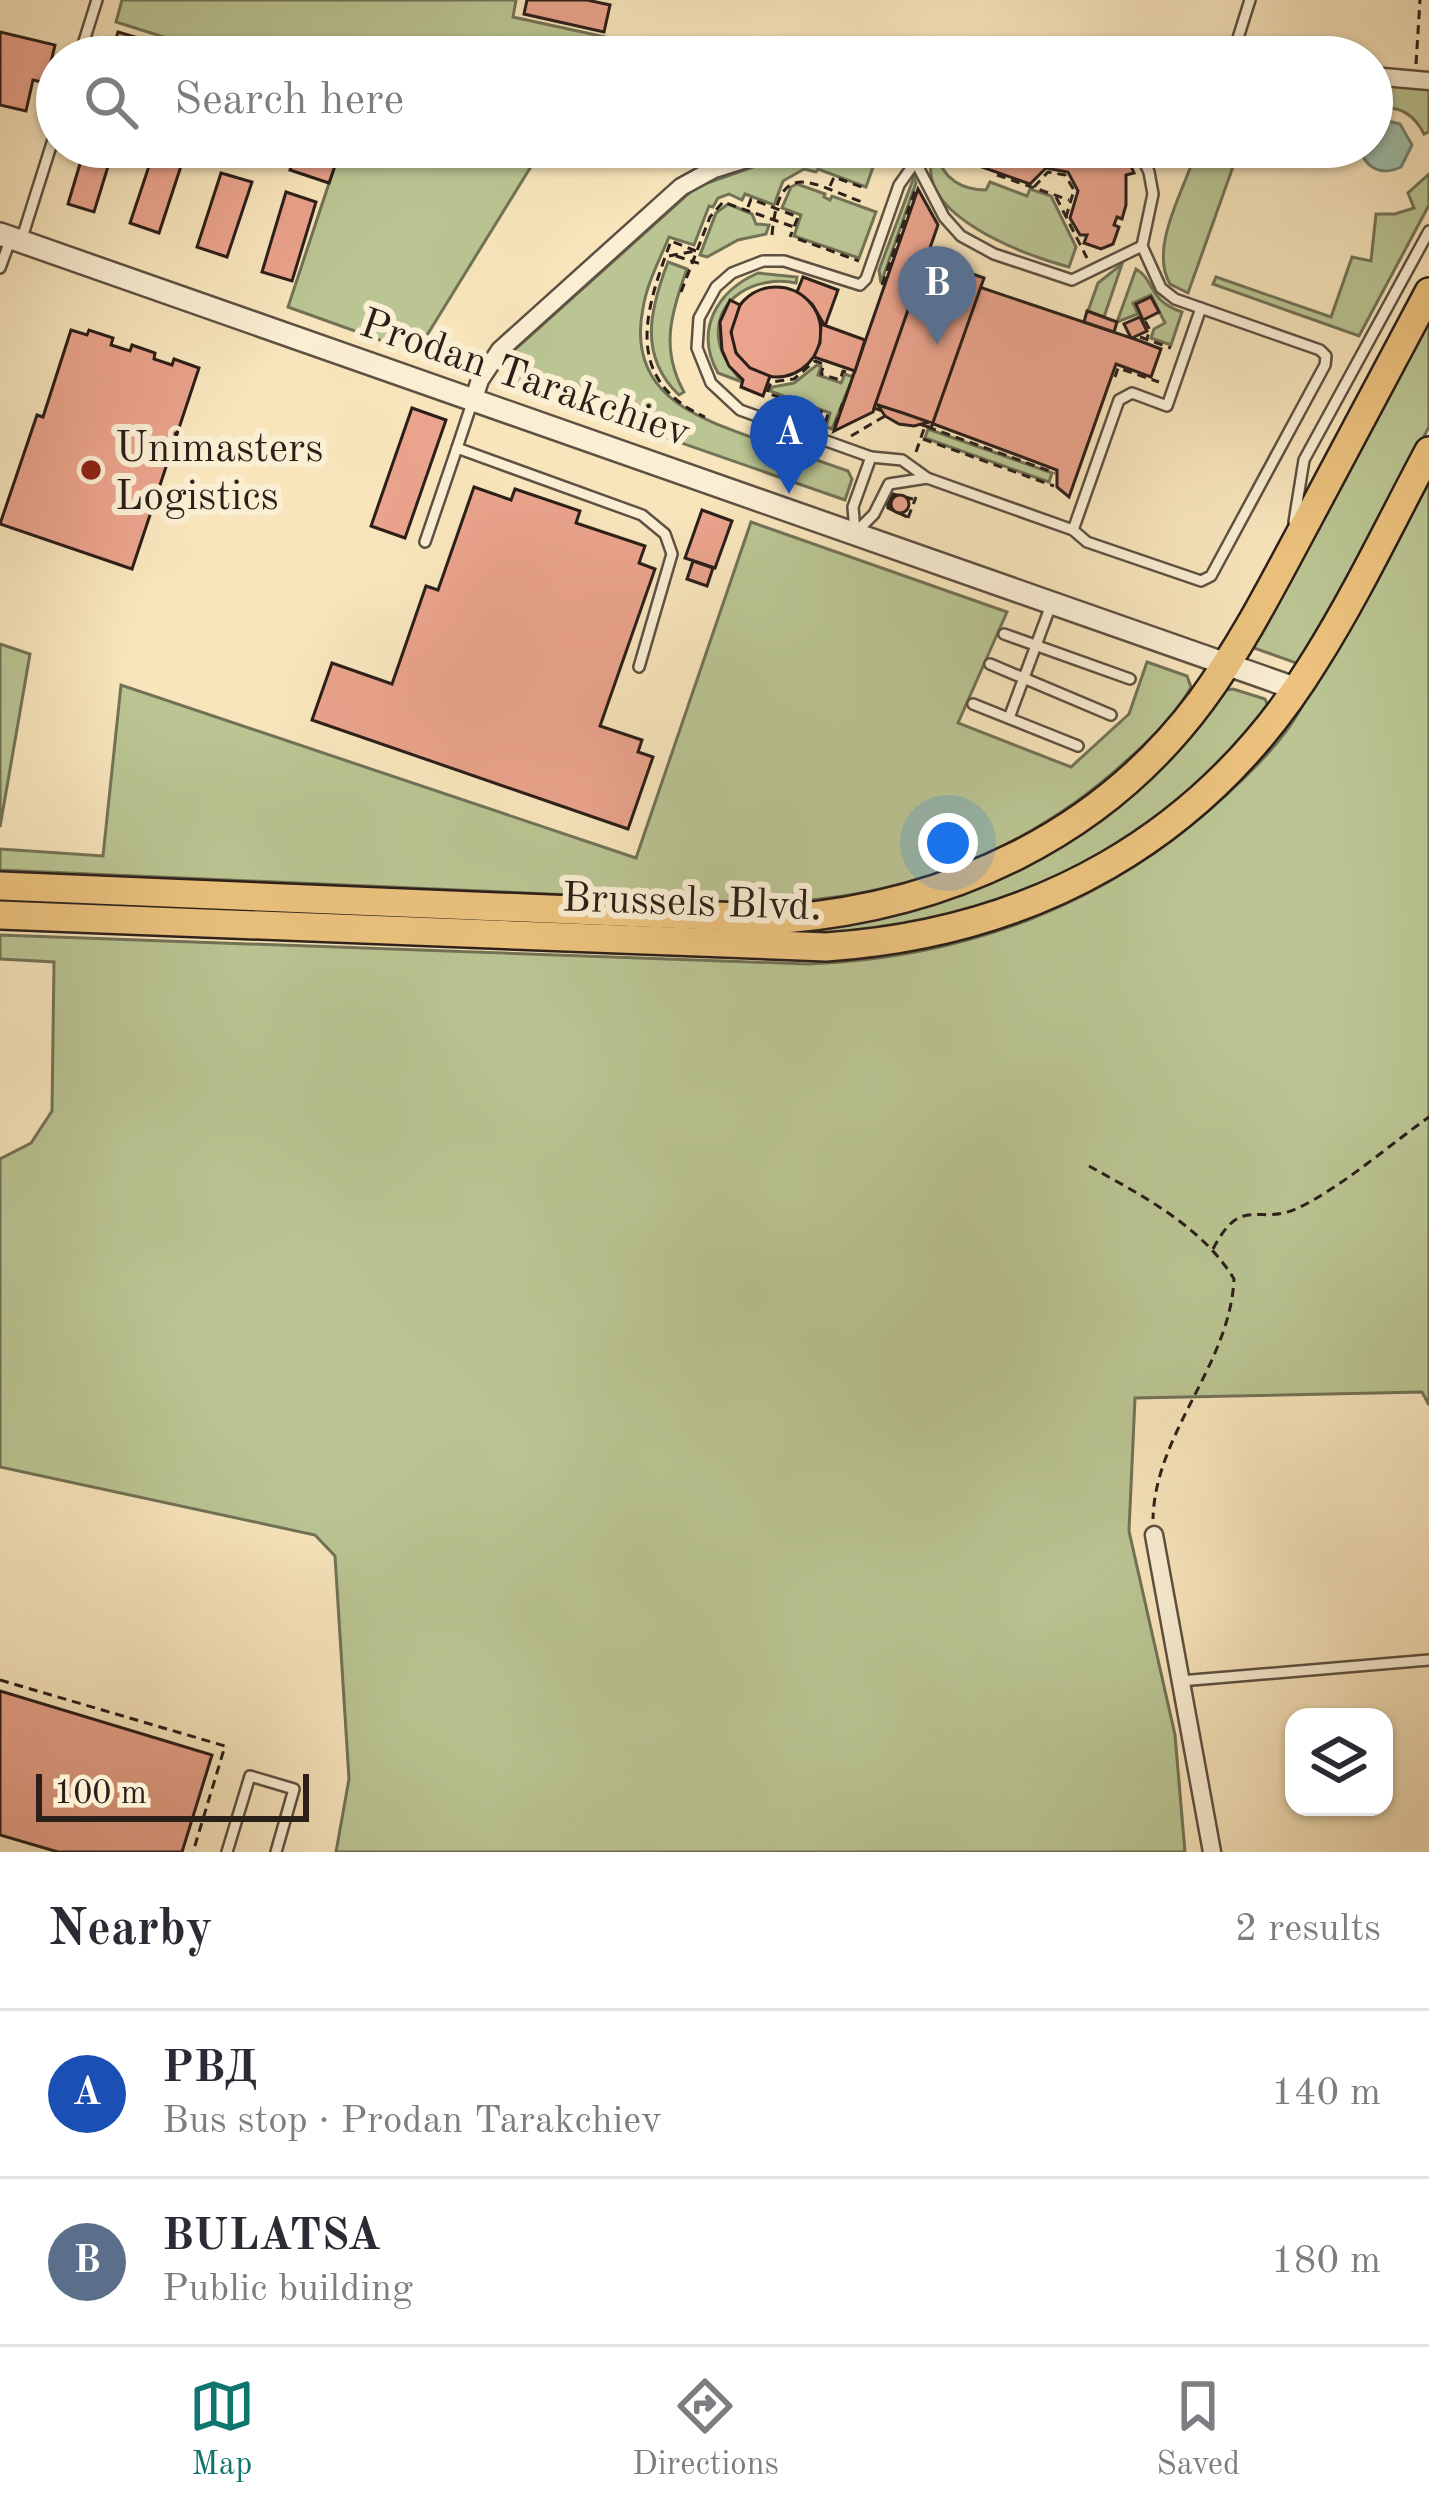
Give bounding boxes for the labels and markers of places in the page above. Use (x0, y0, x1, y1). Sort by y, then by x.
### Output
pin: B (898, 246, 976, 345)
pin: A (750, 395, 828, 494)
place label: Unimasters Logistics (115, 429, 324, 519)
marker: Unimasters Logistics (78, 457, 104, 483)

